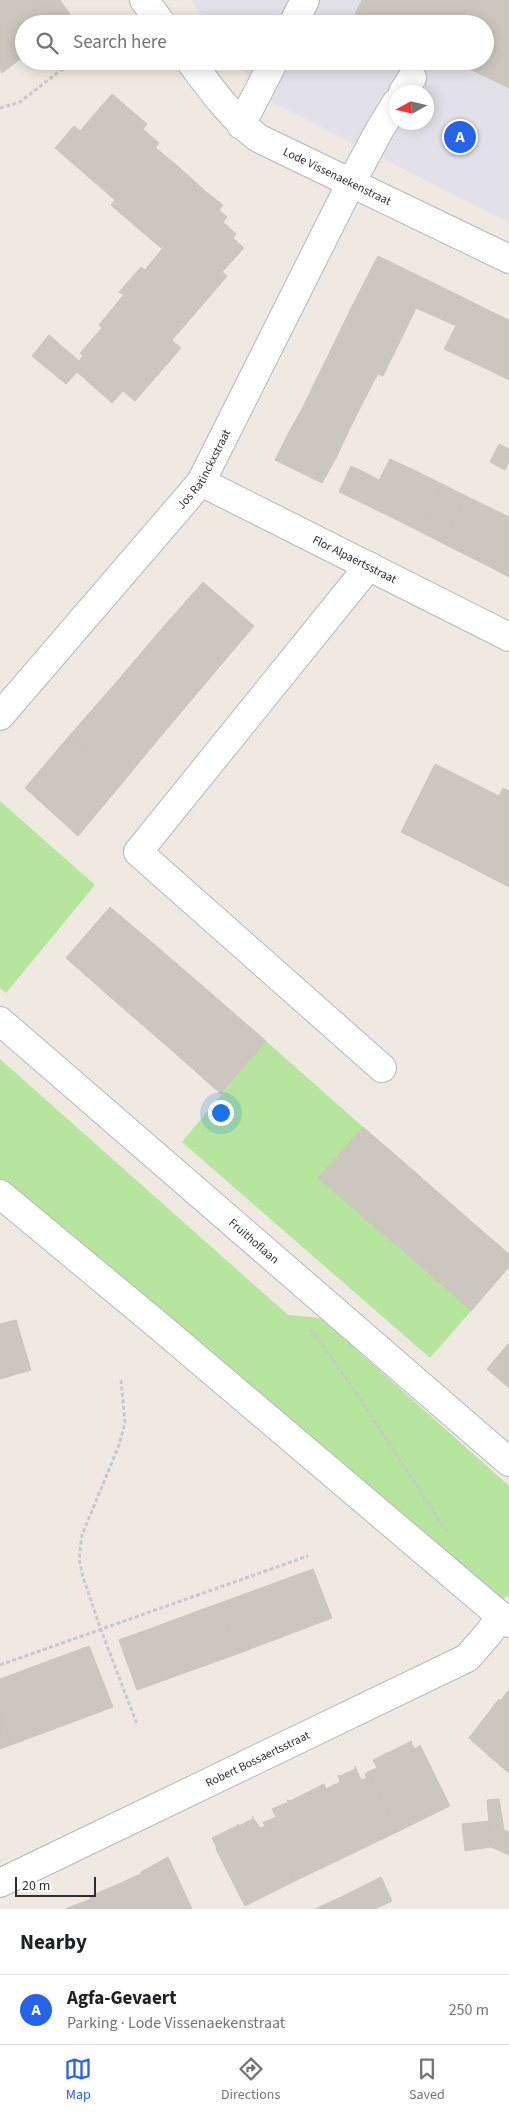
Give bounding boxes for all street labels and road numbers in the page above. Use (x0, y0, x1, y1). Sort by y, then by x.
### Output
street label: Lode Vissenaekenstraat (280, 143, 394, 209)
street label: Jos Ratinckxstraat (173, 426, 235, 513)
street label: Flor Alpaertsstraat (310, 531, 400, 588)
street label: Fruithoflaan (225, 1214, 283, 1268)
street label: Robert Bossaertsstraat (203, 1726, 313, 1791)

